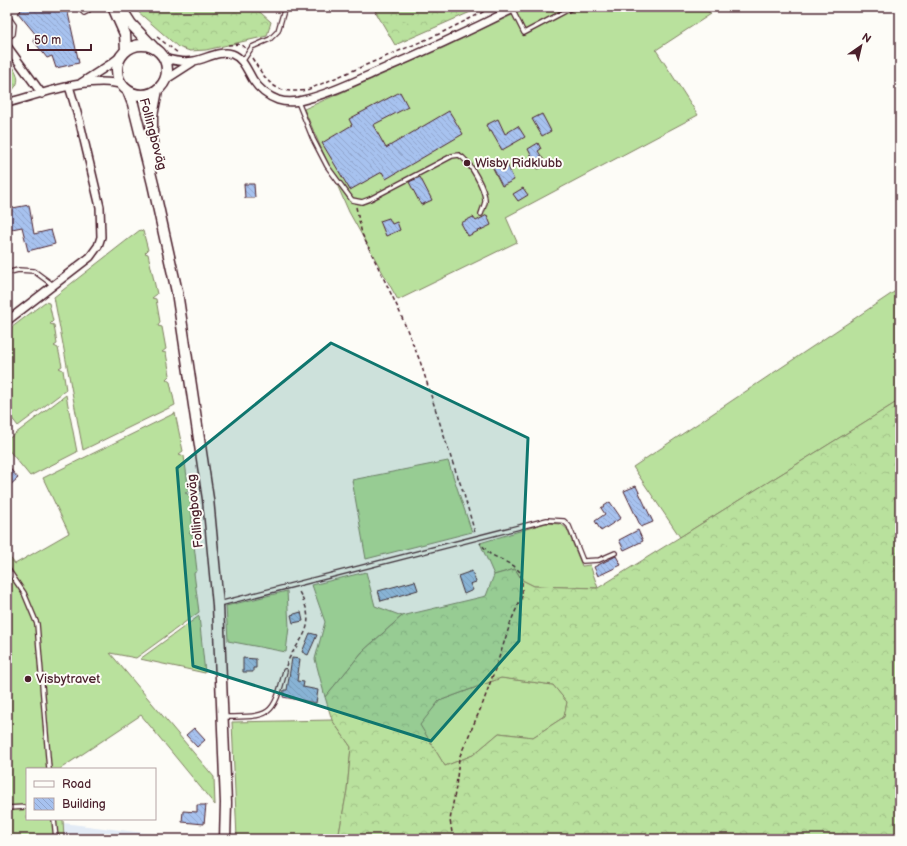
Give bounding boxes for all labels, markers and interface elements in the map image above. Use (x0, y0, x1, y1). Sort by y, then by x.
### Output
scale bar (28, 26, 91, 52)
north arrow (841, 26, 881, 66)
text: N (859, 30, 873, 46)
text: 50 m (34, 33, 61, 48)
street label: Follingboväg (136, 96, 170, 172)
place label: Wisby Ridklubb (475, 155, 562, 171)
marker: Wisby Ridklubb (462, 158, 472, 168)
street label: Follingboväg (183, 473, 207, 549)
place label: Visbytravet (36, 671, 100, 687)
marker: Visbytravet (23, 674, 33, 684)
legend (26, 768, 156, 820)
text: Road (62, 777, 91, 792)
text: Building (62, 797, 106, 812)

